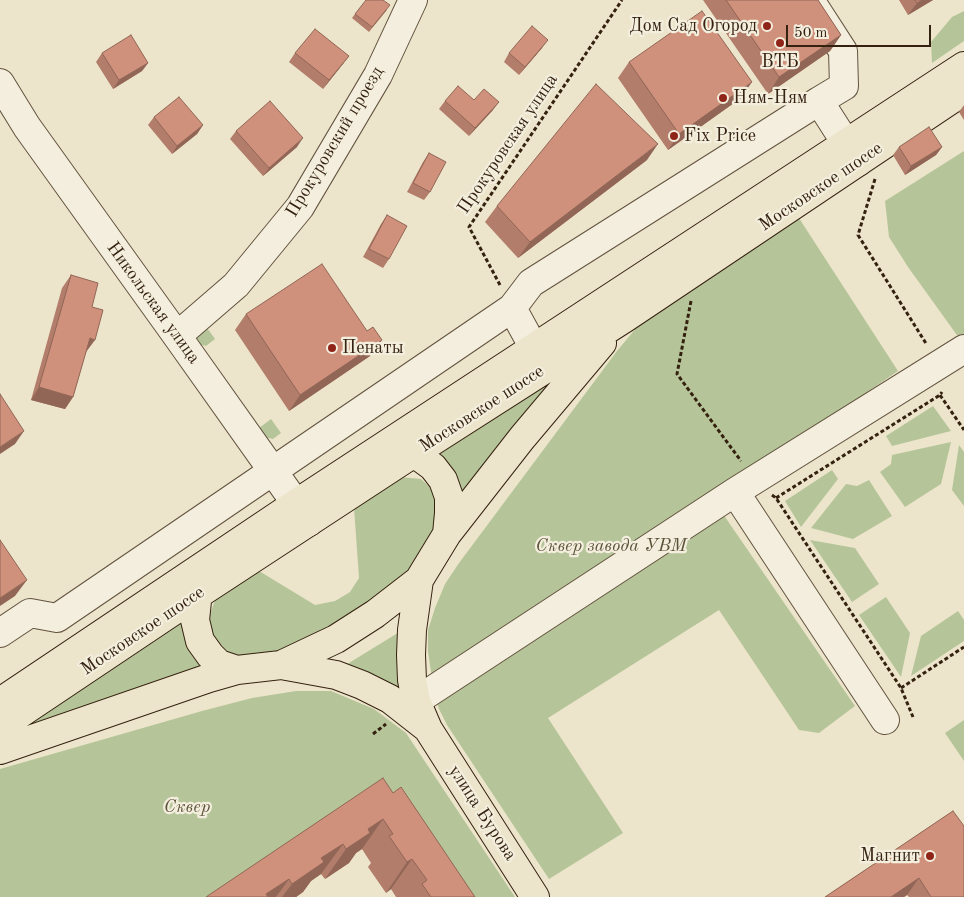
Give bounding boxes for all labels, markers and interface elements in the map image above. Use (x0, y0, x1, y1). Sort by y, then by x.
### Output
place label: Дом Сад Огород (630, 15, 757, 37)
scale bar (789, 15, 934, 47)
marker: Дом Сад Огород (761, 20, 773, 32)
text: 50 m (794, 26, 828, 41)
marker: ВТБ (774, 37, 786, 49)
place label: ВТБ (761, 51, 799, 73)
street label: Прокуровский проезд (281, 63, 389, 221)
street label: Прокуровская улица (453, 70, 563, 218)
place label: Ням-Ням (733, 87, 807, 109)
marker: Ням-Ням (717, 92, 729, 104)
place label: Fix Price (684, 125, 756, 147)
marker: Fix Price (668, 130, 680, 142)
street label: Московское шоссе (755, 138, 887, 236)
street label: Никольская улица (101, 238, 205, 368)
place label: Пенаты (342, 337, 404, 359)
marker: Пенаты (326, 342, 338, 354)
street label: Московское шоссе (416, 361, 548, 457)
park label: Сквер завода УВМ (536, 535, 686, 557)
street label: Московское шоссе (77, 582, 209, 680)
street label: улица Бурова (443, 761, 521, 865)
park label: Сквер (164, 796, 210, 818)
place label: Магнит (860, 845, 920, 867)
marker: Магнит (924, 850, 936, 862)

